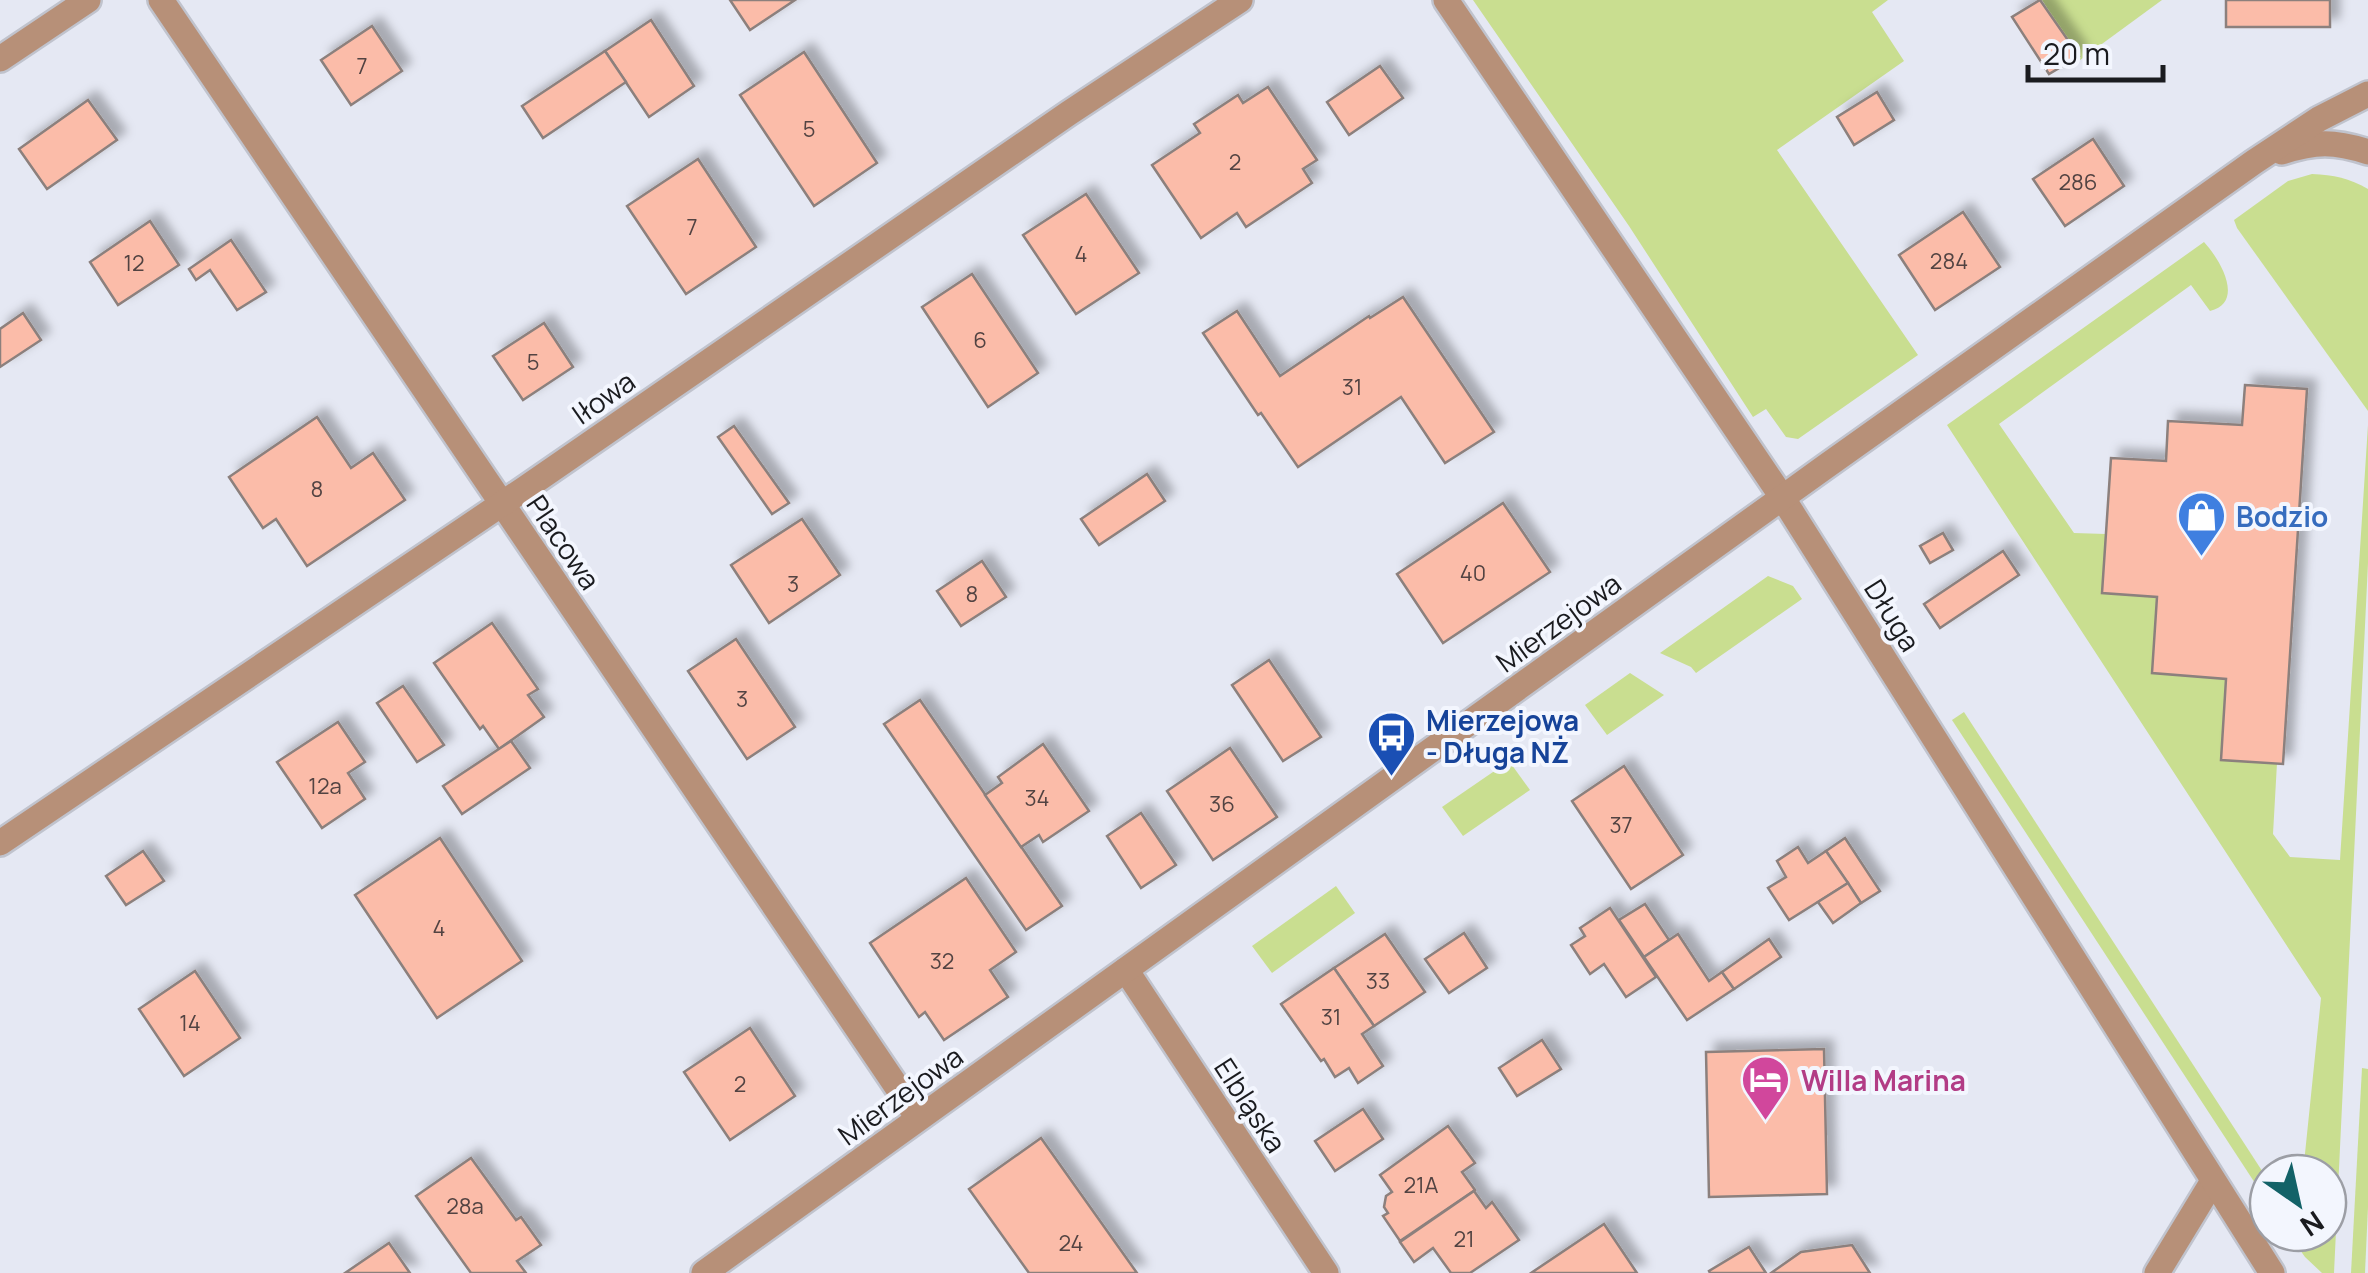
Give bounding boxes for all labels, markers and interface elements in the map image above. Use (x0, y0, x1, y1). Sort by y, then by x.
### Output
scale bar (2028, 20, 2163, 82)
text: 20 m (2043, 33, 2110, 74)
house number: 7 (356, 51, 368, 81)
house number: 5 (803, 114, 815, 144)
house number: 2 (1229, 147, 1241, 177)
house number: 286 (2059, 167, 2097, 197)
house number: 7 (686, 212, 698, 242)
house number: 4 (1075, 239, 1087, 269)
house number: 284 (1930, 246, 1968, 276)
house number: 12 (123, 248, 145, 278)
house number: 6 (973, 325, 987, 355)
house number: 5 (527, 347, 539, 377)
street label: Iłowa (564, 362, 642, 432)
house number: 31 (1342, 372, 1362, 402)
house number: 8 (311, 474, 323, 504)
street label: Placowa (519, 487, 609, 597)
shop icon: Bodzio (2175, 490, 2227, 558)
place label: Bodzio (2236, 497, 2328, 535)
house number: 40 (1460, 558, 1486, 588)
street label: Mierzejowa (1488, 564, 1628, 680)
house number: 3 (787, 569, 799, 599)
street label: Długa (1856, 572, 1930, 658)
house number: 8 (966, 579, 978, 609)
house number: 3 (736, 684, 748, 714)
place label: Mierzejowa - Długa NŻ (1426, 701, 1579, 771)
bus stop icon: Mierzejowa - Długa NŻ (1365, 710, 1417, 778)
house number: 12a (308, 771, 342, 801)
house number: 34 (1024, 783, 1050, 813)
house number: 36 (1209, 789, 1235, 819)
house number: 37 (1609, 810, 1633, 840)
house number: 4 (433, 913, 445, 943)
house number: 32 (930, 946, 954, 976)
house number: 33 (1366, 966, 1390, 996)
house number: 31 (1321, 1002, 1341, 1032)
house number: 14 (179, 1008, 201, 1038)
street label: Mierzejowa (830, 1037, 970, 1153)
street label: Elbląska (1206, 1050, 1296, 1160)
hotel icon: Willa Marina (1740, 1054, 1792, 1122)
place label: Willa Marina (1801, 1061, 1966, 1099)
house number: 2 (734, 1069, 746, 1099)
north arrow (2248, 1153, 2348, 1253)
house number: 21A (1403, 1170, 1439, 1200)
house number: 28a (446, 1191, 484, 1221)
text: N (2294, 1203, 2331, 1246)
house number: 21 (1453, 1224, 1475, 1254)
house number: 24 (1058, 1228, 1084, 1258)

